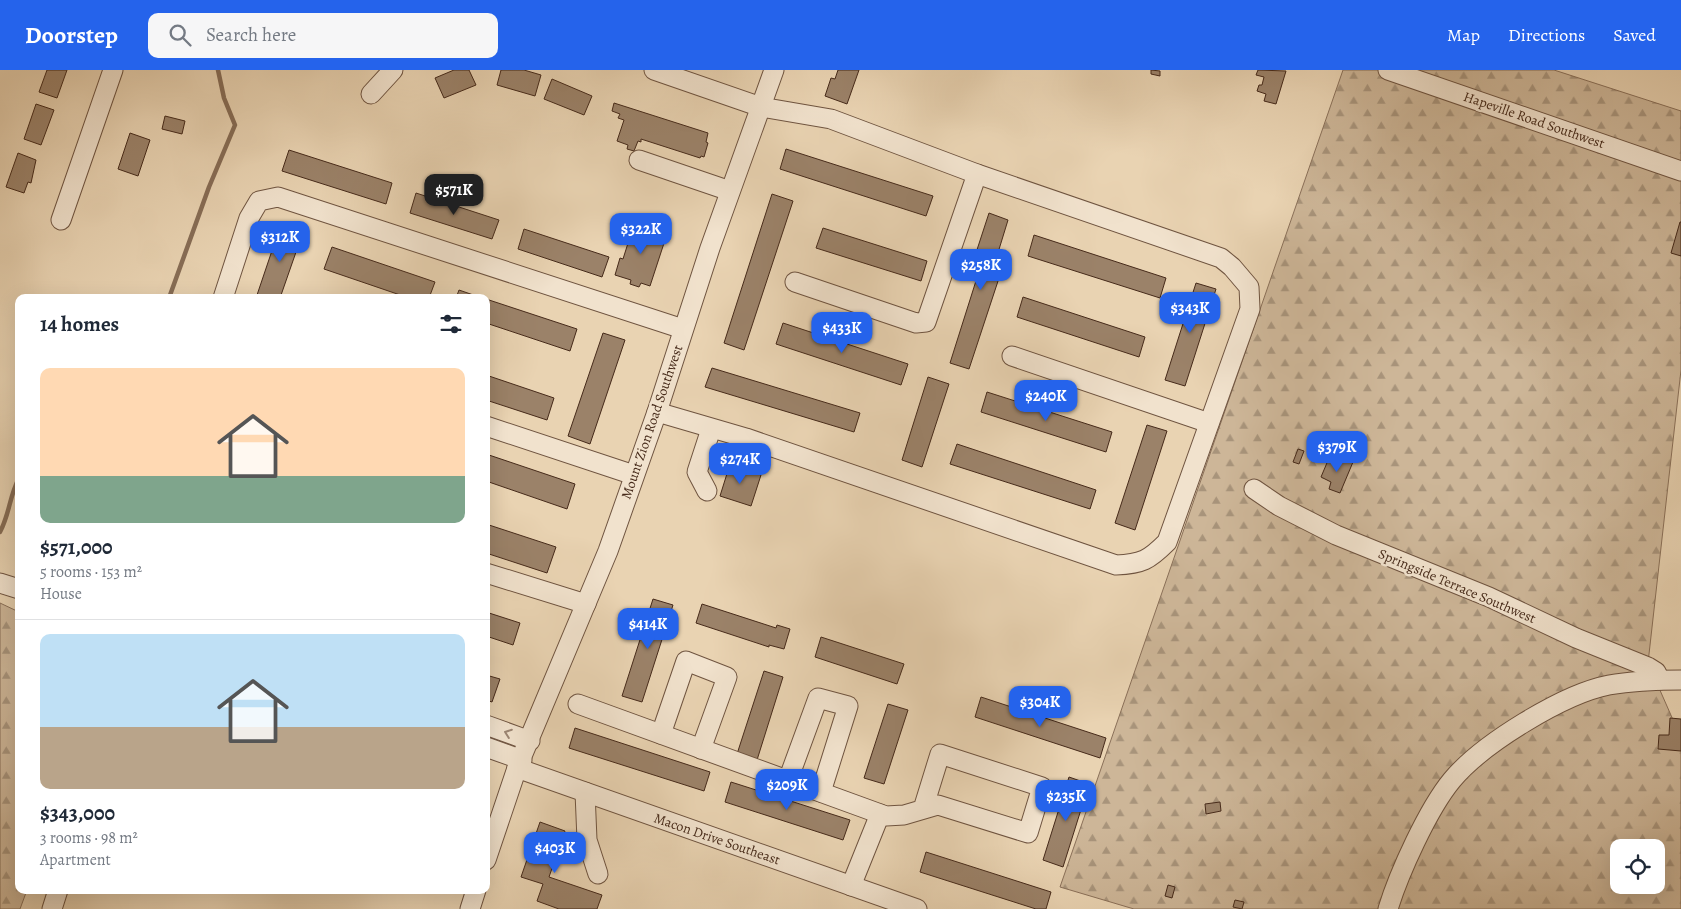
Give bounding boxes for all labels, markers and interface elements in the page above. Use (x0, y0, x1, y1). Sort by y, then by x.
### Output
search box (148, 13, 498, 58)
text: Doorstep (25, 19, 118, 51)
icon: search (166, 21, 194, 49)
text: Search here (206, 22, 296, 48)
text: Map (1447, 23, 1480, 47)
text: Directions (1508, 23, 1585, 47)
text: Saved (1613, 23, 1656, 47)
street label: Hapeville Road Southwest (1461, 87, 1607, 153)
pin: $571K (419, 174, 489, 216)
text: $571K (435, 179, 473, 201)
pin: $322K (606, 212, 676, 255)
text: $322K (621, 218, 661, 240)
pin: $312K (245, 220, 315, 263)
text: $312K (261, 226, 299, 248)
pin: $258K (946, 248, 1016, 291)
text: $258K (961, 254, 1001, 276)
pin: $343K (1155, 292, 1225, 334)
text: $343K (1170, 297, 1210, 319)
text: 14 homes (40, 310, 119, 338)
icon: filters (437, 310, 465, 338)
pin: $433K (807, 312, 877, 354)
text: $433K (822, 317, 862, 339)
street label: Mount Zion Road Southwest (617, 342, 687, 502)
pin: $240K (1011, 380, 1081, 422)
text: $240K (1025, 385, 1067, 407)
icon: home (208, 401, 298, 491)
pin: $379K (1302, 430, 1372, 473)
text: $379K (1317, 436, 1357, 458)
pin: $274K (705, 442, 775, 485)
text: $274K (720, 448, 760, 470)
text: $571,000 (40, 533, 113, 561)
street label: Springside Terrace Southwest (1375, 544, 1539, 628)
text: 5 rooms · 153 m² (40, 561, 142, 583)
text: House (40, 583, 82, 605)
pin: $414K (613, 608, 683, 650)
text: $414K (629, 613, 667, 635)
icon: home (208, 666, 298, 756)
pin: $304K (1005, 686, 1075, 728)
text: $304K (1020, 691, 1060, 713)
one-way arrow (504, 729, 513, 739)
pin: $209K (752, 768, 822, 811)
text: $209K (766, 774, 808, 796)
pin: $235K (1031, 780, 1101, 822)
text: $235K (1046, 785, 1086, 807)
text: $343,000 (40, 799, 115, 827)
street label: Macon Drive Southeast (651, 808, 783, 870)
text: 3 rooms · 98 m² (40, 827, 138, 849)
pin: $403K (520, 832, 590, 874)
text: $403K (535, 837, 575, 859)
map controls (1610, 839, 1665, 894)
button: locate (1610, 839, 1665, 894)
text: Apartment (40, 849, 111, 871)

